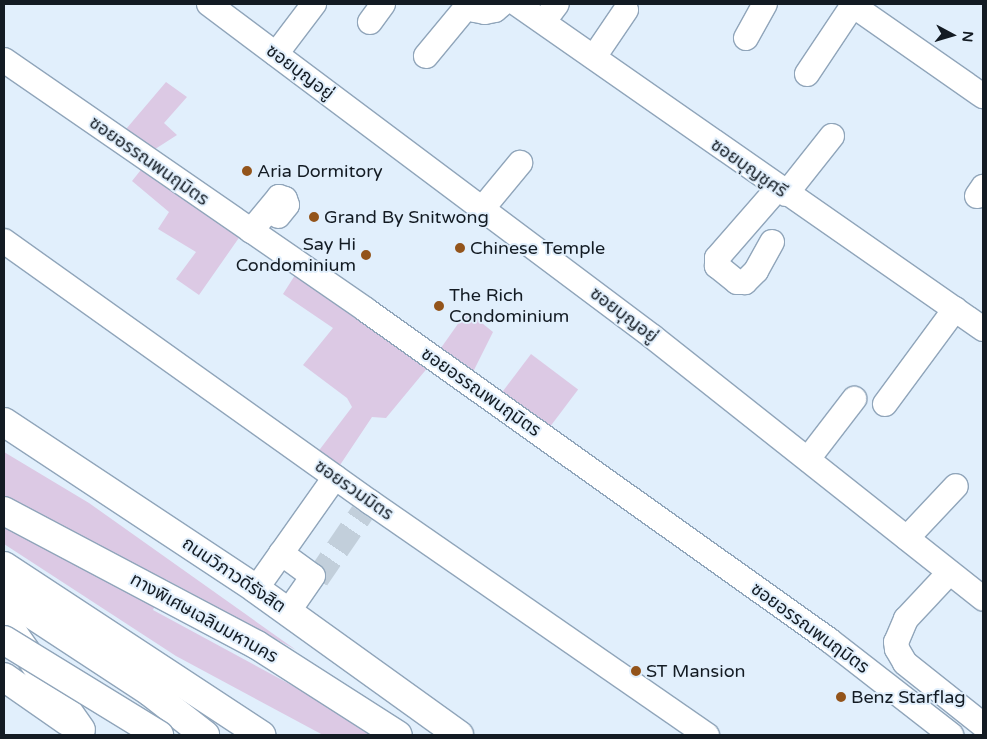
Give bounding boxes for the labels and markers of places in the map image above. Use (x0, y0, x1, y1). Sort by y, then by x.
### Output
place label: Aria Dormitory (257, 160, 383, 182)
marker: Aria Dormitory (241, 165, 253, 177)
place label: Grand By Snitwong (324, 206, 489, 228)
marker: Grand By Snitwong (308, 211, 320, 223)
place label: Say Hi Condominium (236, 234, 356, 276)
place label: Chinese Temple (470, 237, 605, 259)
marker: Chinese Temple (454, 242, 466, 254)
marker: Say Hi Condominium (360, 249, 372, 261)
place label: The Rich Condominium (449, 285, 569, 328)
marker: The Rich Condominium (433, 300, 445, 312)
place label: ST Mansion (646, 660, 746, 682)
marker: ST Mansion (630, 665, 642, 677)
place label: Benz Starflag (851, 686, 966, 708)
marker: Benz Starflag (835, 691, 847, 703)

